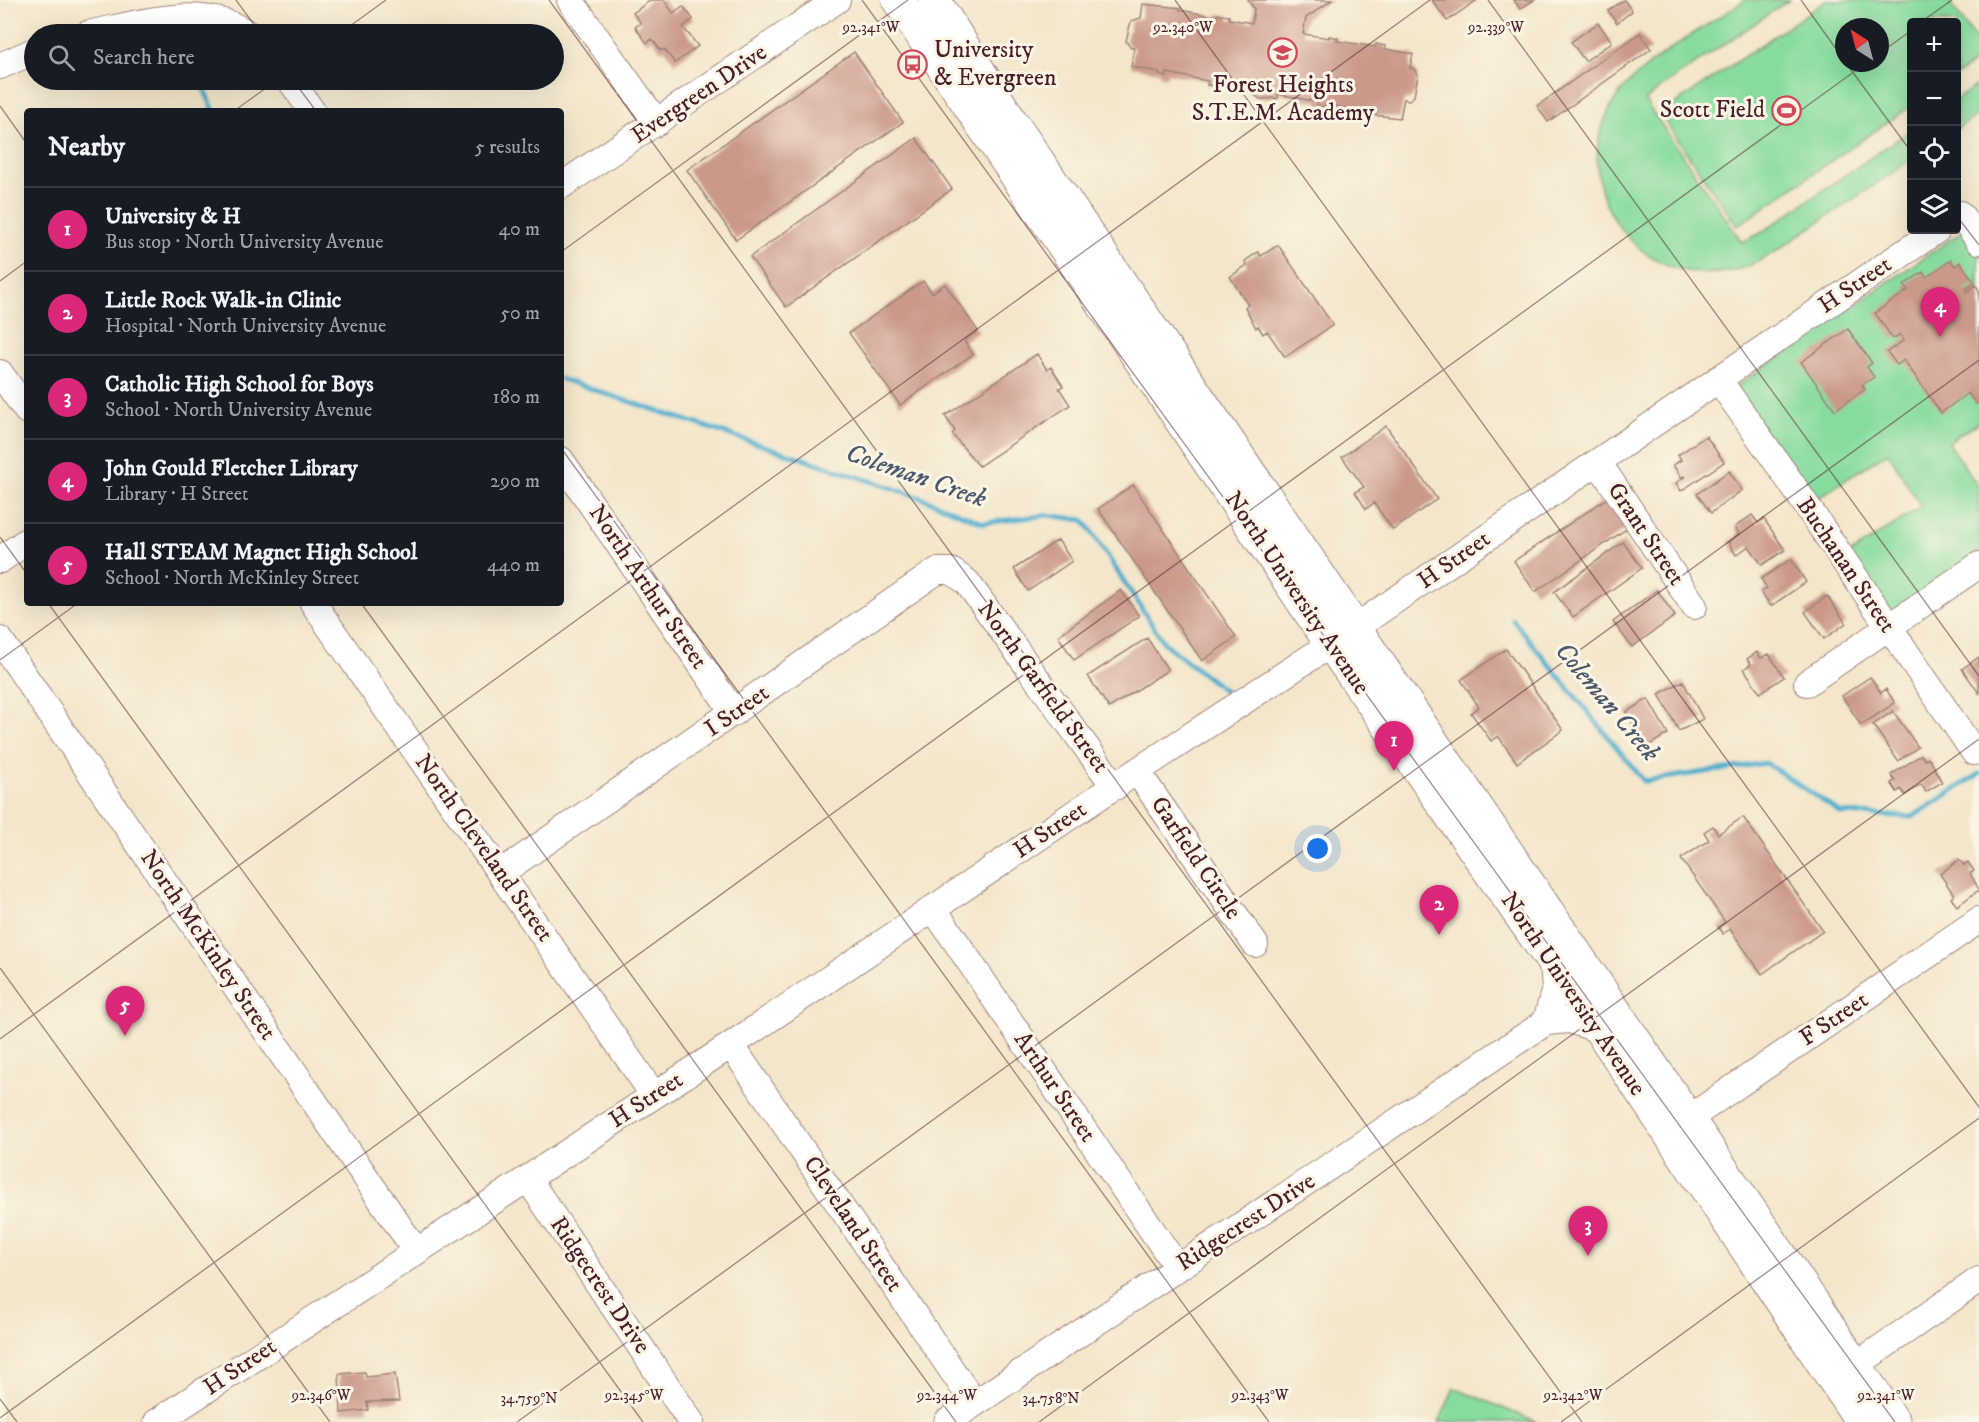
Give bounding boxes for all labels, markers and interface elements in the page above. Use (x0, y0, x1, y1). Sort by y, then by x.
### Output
text: 92.341°W (842, 18, 900, 37)
text: 92.340°W (1152, 18, 1213, 37)
text: 92.339°W (1467, 18, 1524, 37)
north arrow (1835, 18, 1889, 72)
map controls (1907, 18, 1961, 234)
button: + (1907, 18, 1961, 72)
search box (24, 24, 564, 90)
place label: University & Evergreen (934, 35, 1057, 93)
school or university icon: Forest Heights S.T.E.M. Academy (1267, 36, 1299, 68)
street label: Evergreen Drive (625, 37, 773, 150)
icon: search (45, 41, 78, 74)
text: Search here (93, 44, 195, 71)
bus stop icon: University & Evergreen (897, 48, 929, 80)
place label: Forest Heights S.T.E.M. Academy (1192, 70, 1375, 128)
button: − (1907, 72, 1961, 126)
sports icon: Scott Field (1770, 94, 1802, 126)
place label: Scott Field (1660, 95, 1765, 125)
button: locate (1907, 126, 1961, 180)
text: Nearby (48, 131, 125, 164)
text: 5 results (475, 135, 540, 160)
button: layers (1907, 180, 1961, 234)
text: University & H (105, 203, 241, 230)
text: 1 (64, 217, 71, 242)
text: 40 m (498, 217, 540, 242)
text: Bus stop · North University Avenue (105, 230, 384, 255)
street label: H Street (1813, 249, 1898, 320)
text: Little Rock Walk-in Clinic (105, 287, 341, 314)
pin: 4 (1920, 288, 1960, 337)
text: 2 (63, 301, 72, 326)
text: 50 m (500, 301, 540, 326)
text: Hospital · North University Avenue (105, 314, 386, 339)
text: Catholic High School for Boys (105, 371, 374, 398)
text: 3 (64, 385, 71, 410)
text: 180 m (493, 385, 540, 410)
text: School · North University Avenue (105, 398, 372, 423)
water label: Coleman Creek (841, 437, 991, 515)
text: John Gould Fletcher Library (105, 455, 358, 482)
text: 4 (62, 469, 73, 494)
text: 290 m (490, 469, 540, 494)
street label: Grant Street (1601, 477, 1692, 592)
text: Library · H Street (105, 482, 249, 507)
street label: North University Avenue (1218, 486, 1376, 700)
street label: Buchanan Street (1790, 492, 1903, 639)
street label: North Arthur Street (582, 499, 714, 675)
street label: H Street (1412, 524, 1496, 596)
text: Hall STEAM Magnet High School (105, 539, 417, 566)
text: 5 (63, 553, 72, 578)
text: 440 m (487, 553, 540, 578)
text: School · North McKinley Street (105, 566, 359, 591)
street label: North Garfield Street (970, 595, 1116, 779)
water label: Coleman Creek (1547, 635, 1667, 769)
street label: I Street (699, 678, 775, 744)
pin: 1 (1374, 722, 1414, 771)
street label: North Cleveland Street (408, 748, 560, 948)
street label: Garfield Circle (1144, 791, 1248, 925)
street label: H Street (1008, 794, 1093, 865)
your location (1303, 834, 1332, 863)
street label: North McKinley Street (133, 844, 283, 1046)
pin: 2 (1420, 886, 1458, 935)
street label: North University Avenue (1494, 887, 1652, 1101)
street label: F Street (1794, 985, 1874, 1053)
pin: 5 (106, 986, 144, 1036)
street label: Arthur Street (1007, 1026, 1103, 1148)
street label: H Street (603, 1065, 689, 1135)
street label: Cleveland Street (797, 1150, 910, 1298)
street label: Ridgecrest Drive (1171, 1166, 1321, 1278)
pin: 3 (1568, 1206, 1608, 1256)
street label: Ridgecrest Drive (543, 1211, 657, 1359)
street label: H Street (198, 1331, 283, 1402)
text: 92.346°W (290, 1386, 351, 1405)
text: 92.345°W (604, 1386, 664, 1405)
text: 92.344°W (916, 1386, 977, 1405)
text: 92.343°W (1231, 1386, 1289, 1405)
text: 92.342°W (1543, 1386, 1603, 1405)
text: 92.341°W (1857, 1386, 1915, 1405)
text: 34.759°N (500, 1389, 558, 1408)
text: 34.758°N (1022, 1389, 1080, 1408)

